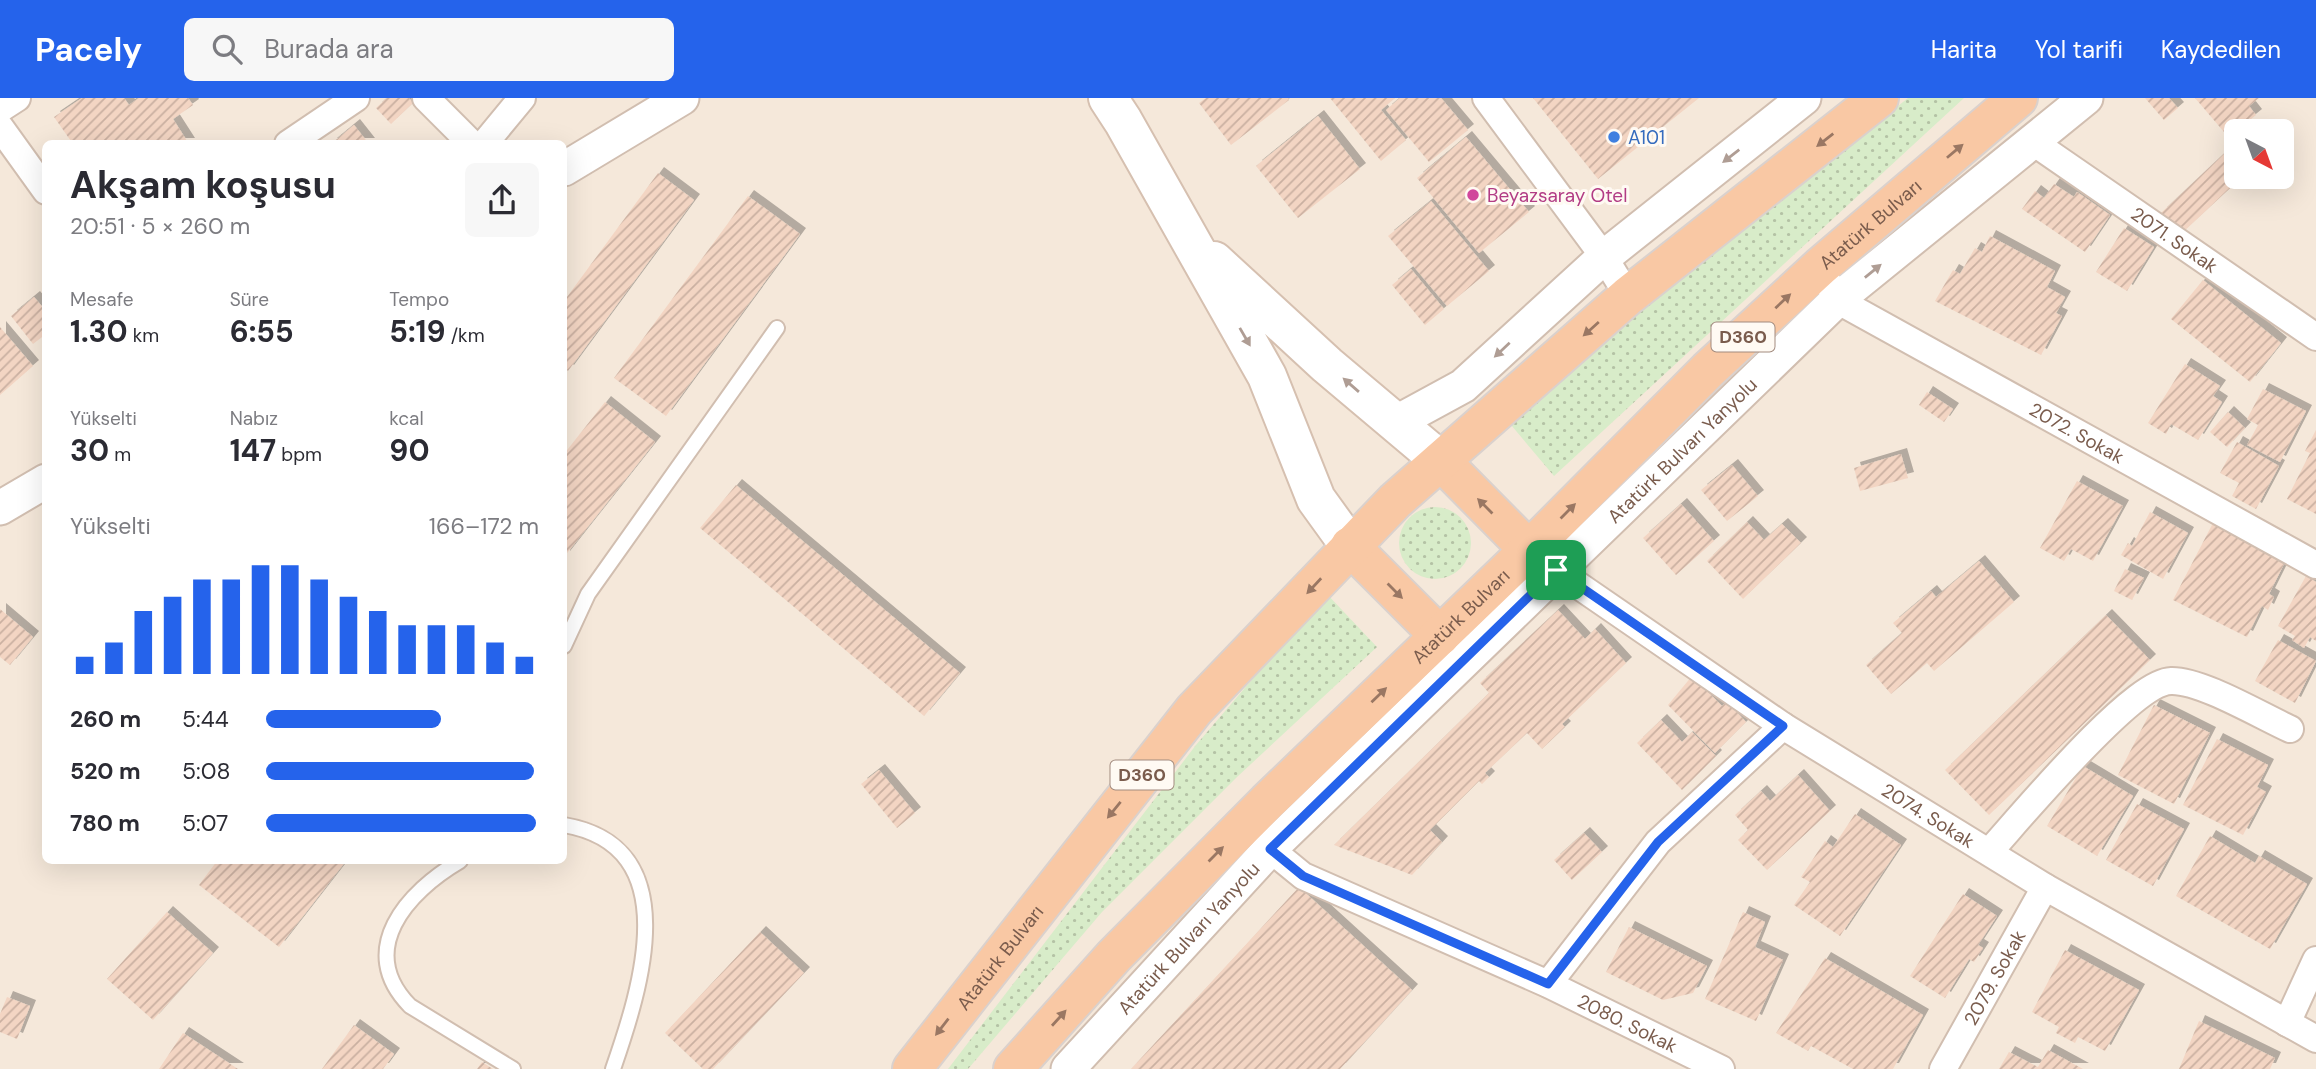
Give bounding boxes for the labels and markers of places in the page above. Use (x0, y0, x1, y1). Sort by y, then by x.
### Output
place label: A101 (1628, 125, 1665, 150)
marker: A101 (1606, 129, 1622, 145)
place label: Beyazsaray Otel (1487, 183, 1627, 208)
marker: Beyazsaray Otel (1465, 187, 1481, 203)
pin (1526, 540, 1586, 600)

